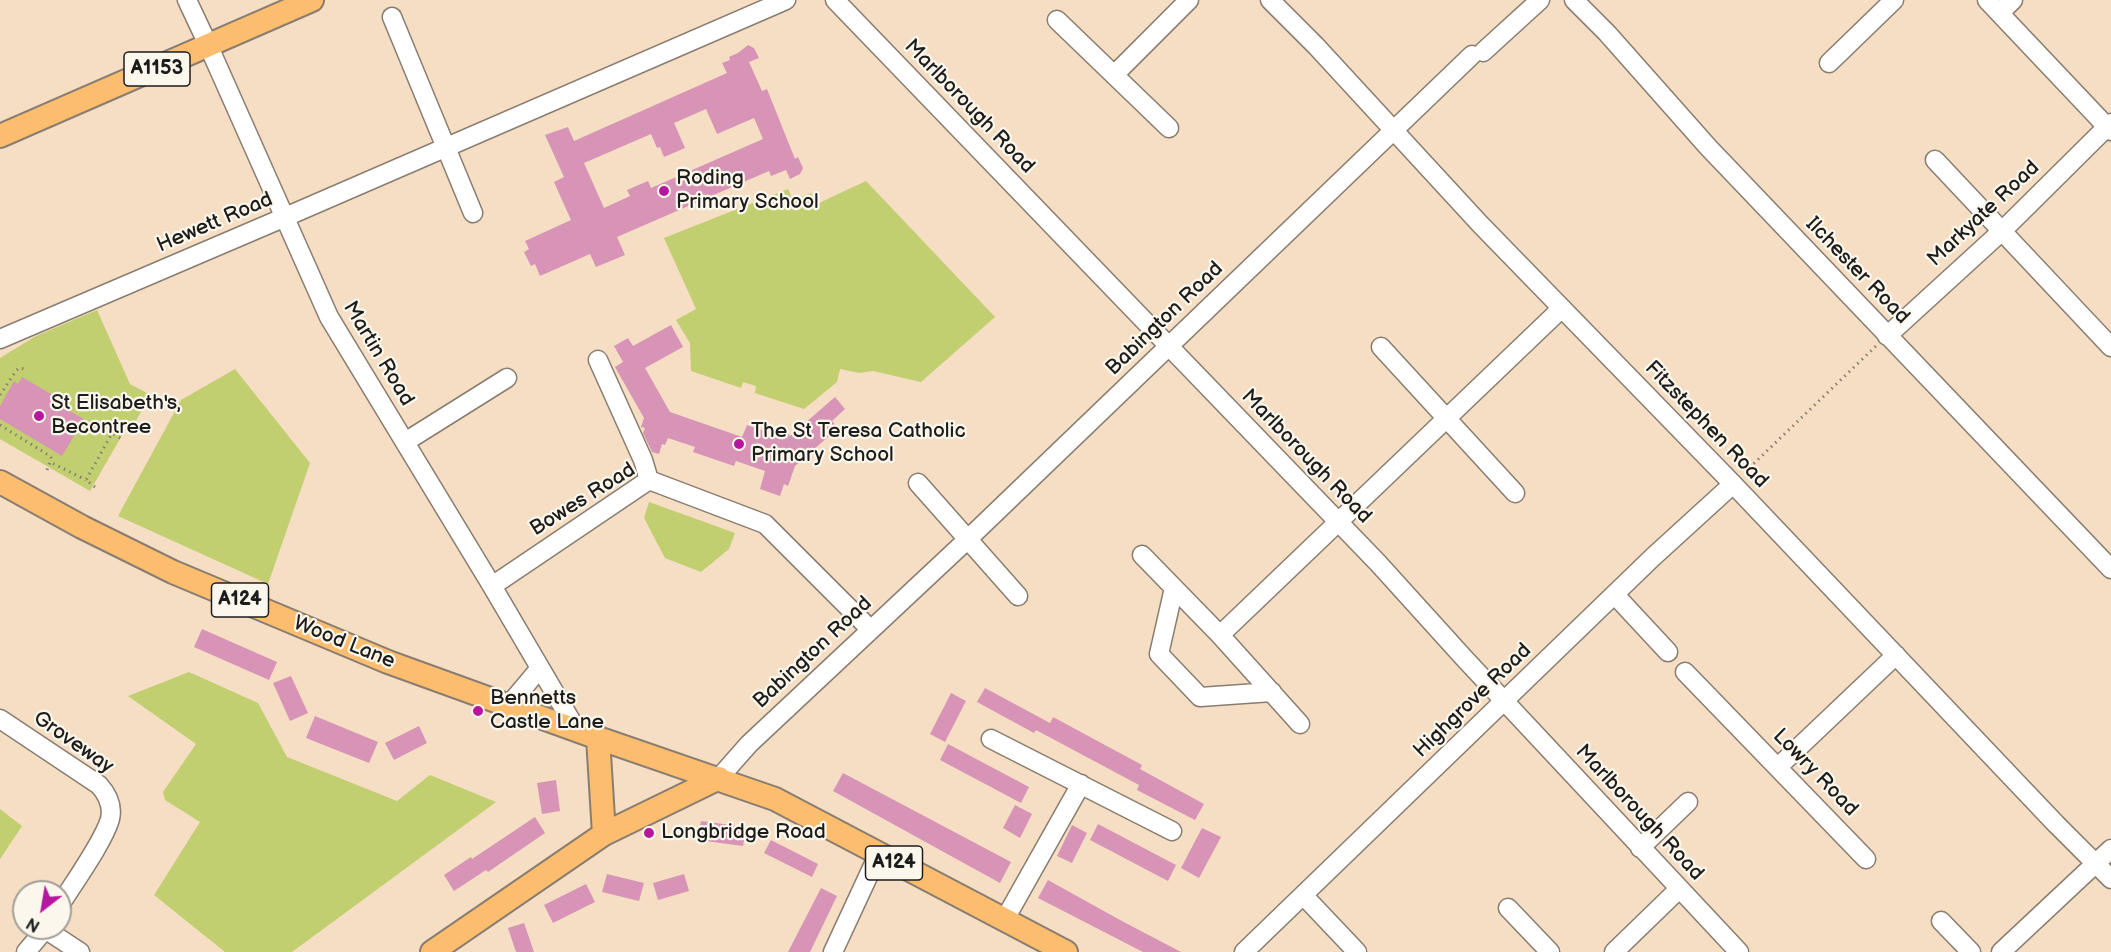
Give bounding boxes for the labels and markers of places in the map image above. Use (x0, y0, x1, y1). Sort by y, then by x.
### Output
place label: Roding Primary School (676, 166, 819, 216)
marker: Roding Primary School (657, 184, 671, 198)
place label: St Elisabeth's, Becontree (51, 391, 181, 441)
marker: St Elisabeth's, Becontree (32, 409, 46, 423)
place label: The St Teresa Catholic Primary School (751, 419, 966, 469)
marker: The St Teresa Catholic Primary School (732, 437, 746, 451)
place label: Bennetts Castle Lane (490, 686, 604, 736)
marker: Bennetts Castle Lane (471, 704, 485, 718)
place label: Longbridge Road (661, 820, 826, 846)
marker: Longbridge Road (642, 826, 656, 840)

